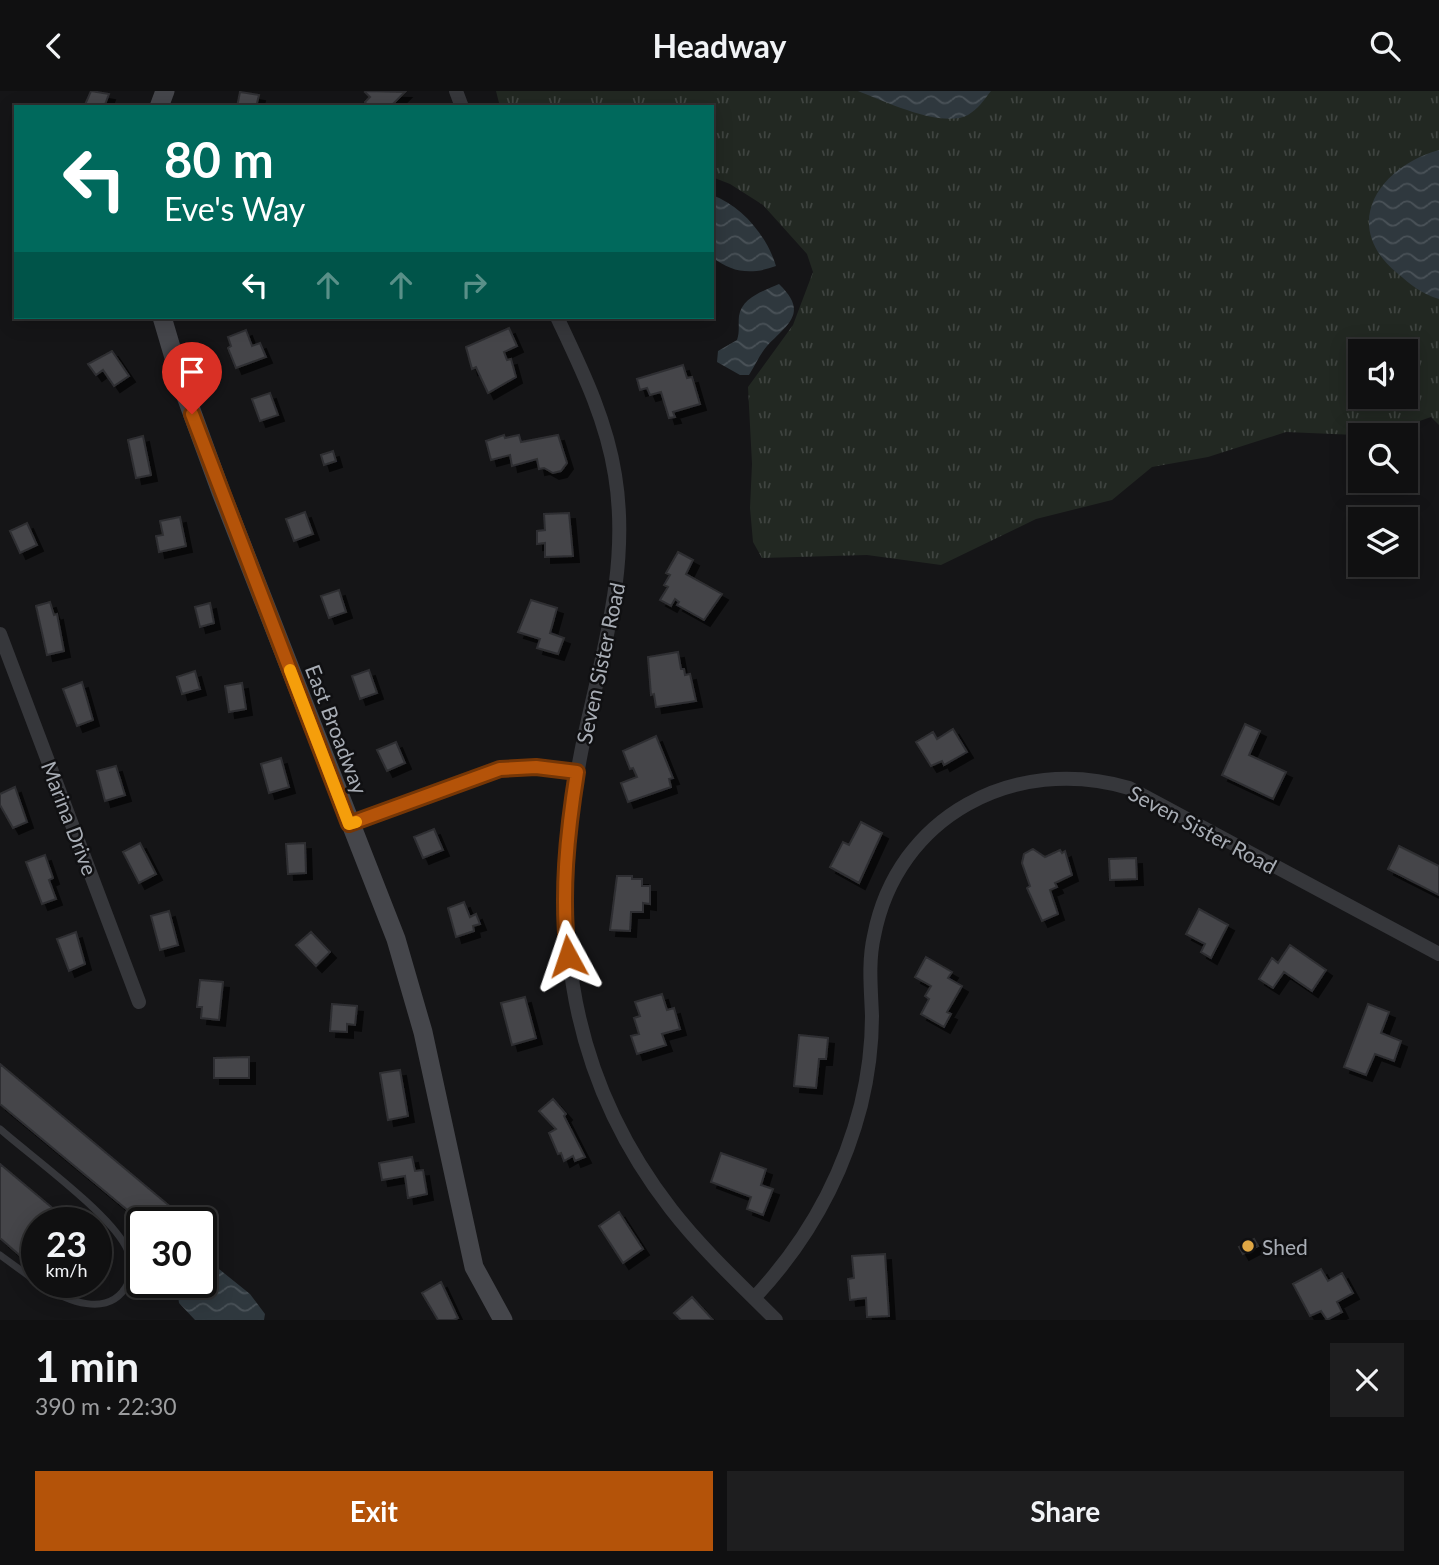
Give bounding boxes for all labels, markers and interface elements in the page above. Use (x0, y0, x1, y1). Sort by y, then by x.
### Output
text: Headway (653, 26, 786, 65)
icon: back (35, 27, 73, 65)
icon: search (1366, 27, 1404, 65)
text: 80 m (164, 130, 274, 188)
icon: left (49, 133, 140, 224)
text: Eve's Way (164, 189, 305, 228)
icon: left (236, 266, 274, 304)
icon: ahead (309, 266, 347, 304)
icon: ahead (382, 266, 420, 304)
icon: right (455, 266, 493, 304)
map controls (1348, 339, 1418, 577)
button: sound (1348, 339, 1418, 409)
pin (162, 342, 222, 414)
icon: arrive (173, 353, 211, 391)
button: search (1348, 423, 1418, 493)
button: layers (1348, 507, 1418, 577)
street label: Seven Sister Road (571, 580, 629, 746)
street label: East Broadway (301, 661, 373, 797)
street label: Marina Drive (37, 758, 103, 878)
street label: Seven Sister Road (1125, 779, 1281, 879)
position arrow (531, 919, 605, 993)
speed limit sign: 30 (126, 1207, 217, 1298)
text: 23 (46, 1222, 87, 1264)
place label: Shed (1262, 1234, 1308, 1259)
marker: Shed (1240, 1238, 1256, 1254)
text: km/h (45, 1259, 88, 1281)
text: 1 min (35, 1341, 139, 1391)
button: close (1330, 1343, 1404, 1417)
text: 390 m · 22:30 (35, 1392, 177, 1420)
button: Exit (35, 1471, 713, 1551)
button: Share (727, 1471, 1404, 1551)

